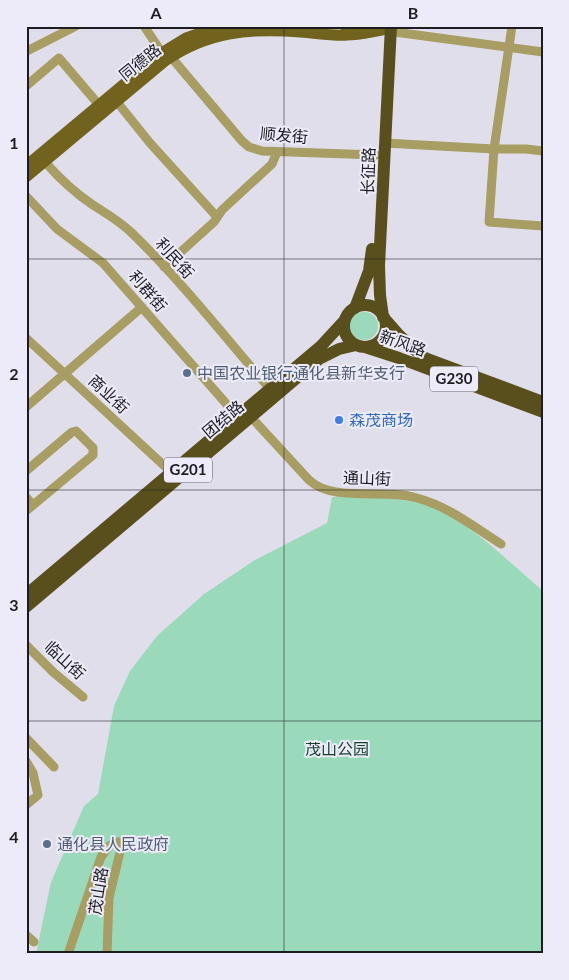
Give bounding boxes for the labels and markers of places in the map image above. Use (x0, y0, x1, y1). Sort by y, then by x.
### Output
place label: 中国农业银行通化县新华支行 (197, 363, 405, 382)
marker: 中国农业银行通化县新华支行 (181, 367, 193, 379)
place label: 森茂商场 (349, 410, 413, 429)
marker: 森茂商场 (333, 414, 345, 426)
place label: 通化县人民政府 (57, 834, 169, 853)
marker: 通化县人民政府 (41, 838, 53, 850)

